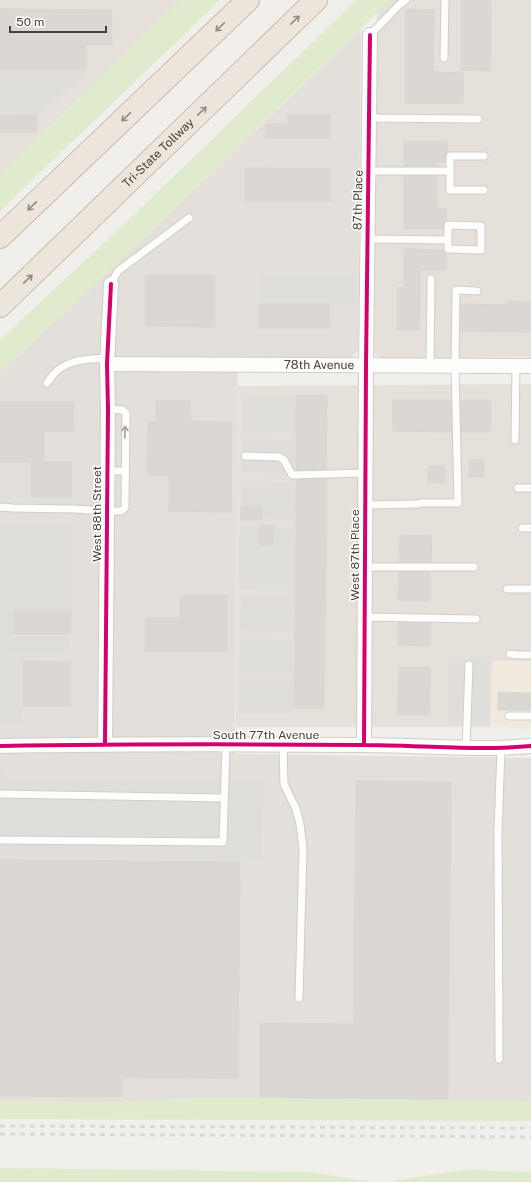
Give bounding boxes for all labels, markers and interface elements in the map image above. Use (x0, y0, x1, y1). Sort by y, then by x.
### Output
scale bar (10, 8, 106, 34)
text: 50 m (16, 15, 44, 29)
one-way arrow (290, 15, 300, 25)
one-way arrow (215, 22, 225, 32)
one-way arrow (197, 106, 207, 115)
one-way arrow (121, 112, 131, 121)
street label: Tri-State Tollway (119, 115, 197, 191)
street label: 87th Place (350, 169, 366, 230)
one-way arrow (27, 201, 37, 211)
one-way arrow (23, 274, 33, 284)
street label: 78th Avenue (284, 358, 354, 372)
one-way arrow (121, 426, 129, 439)
street label: West 88th Street (90, 466, 104, 562)
street label: West 87th Place (348, 509, 362, 601)
street label: South 77th Avenue (213, 728, 319, 742)

